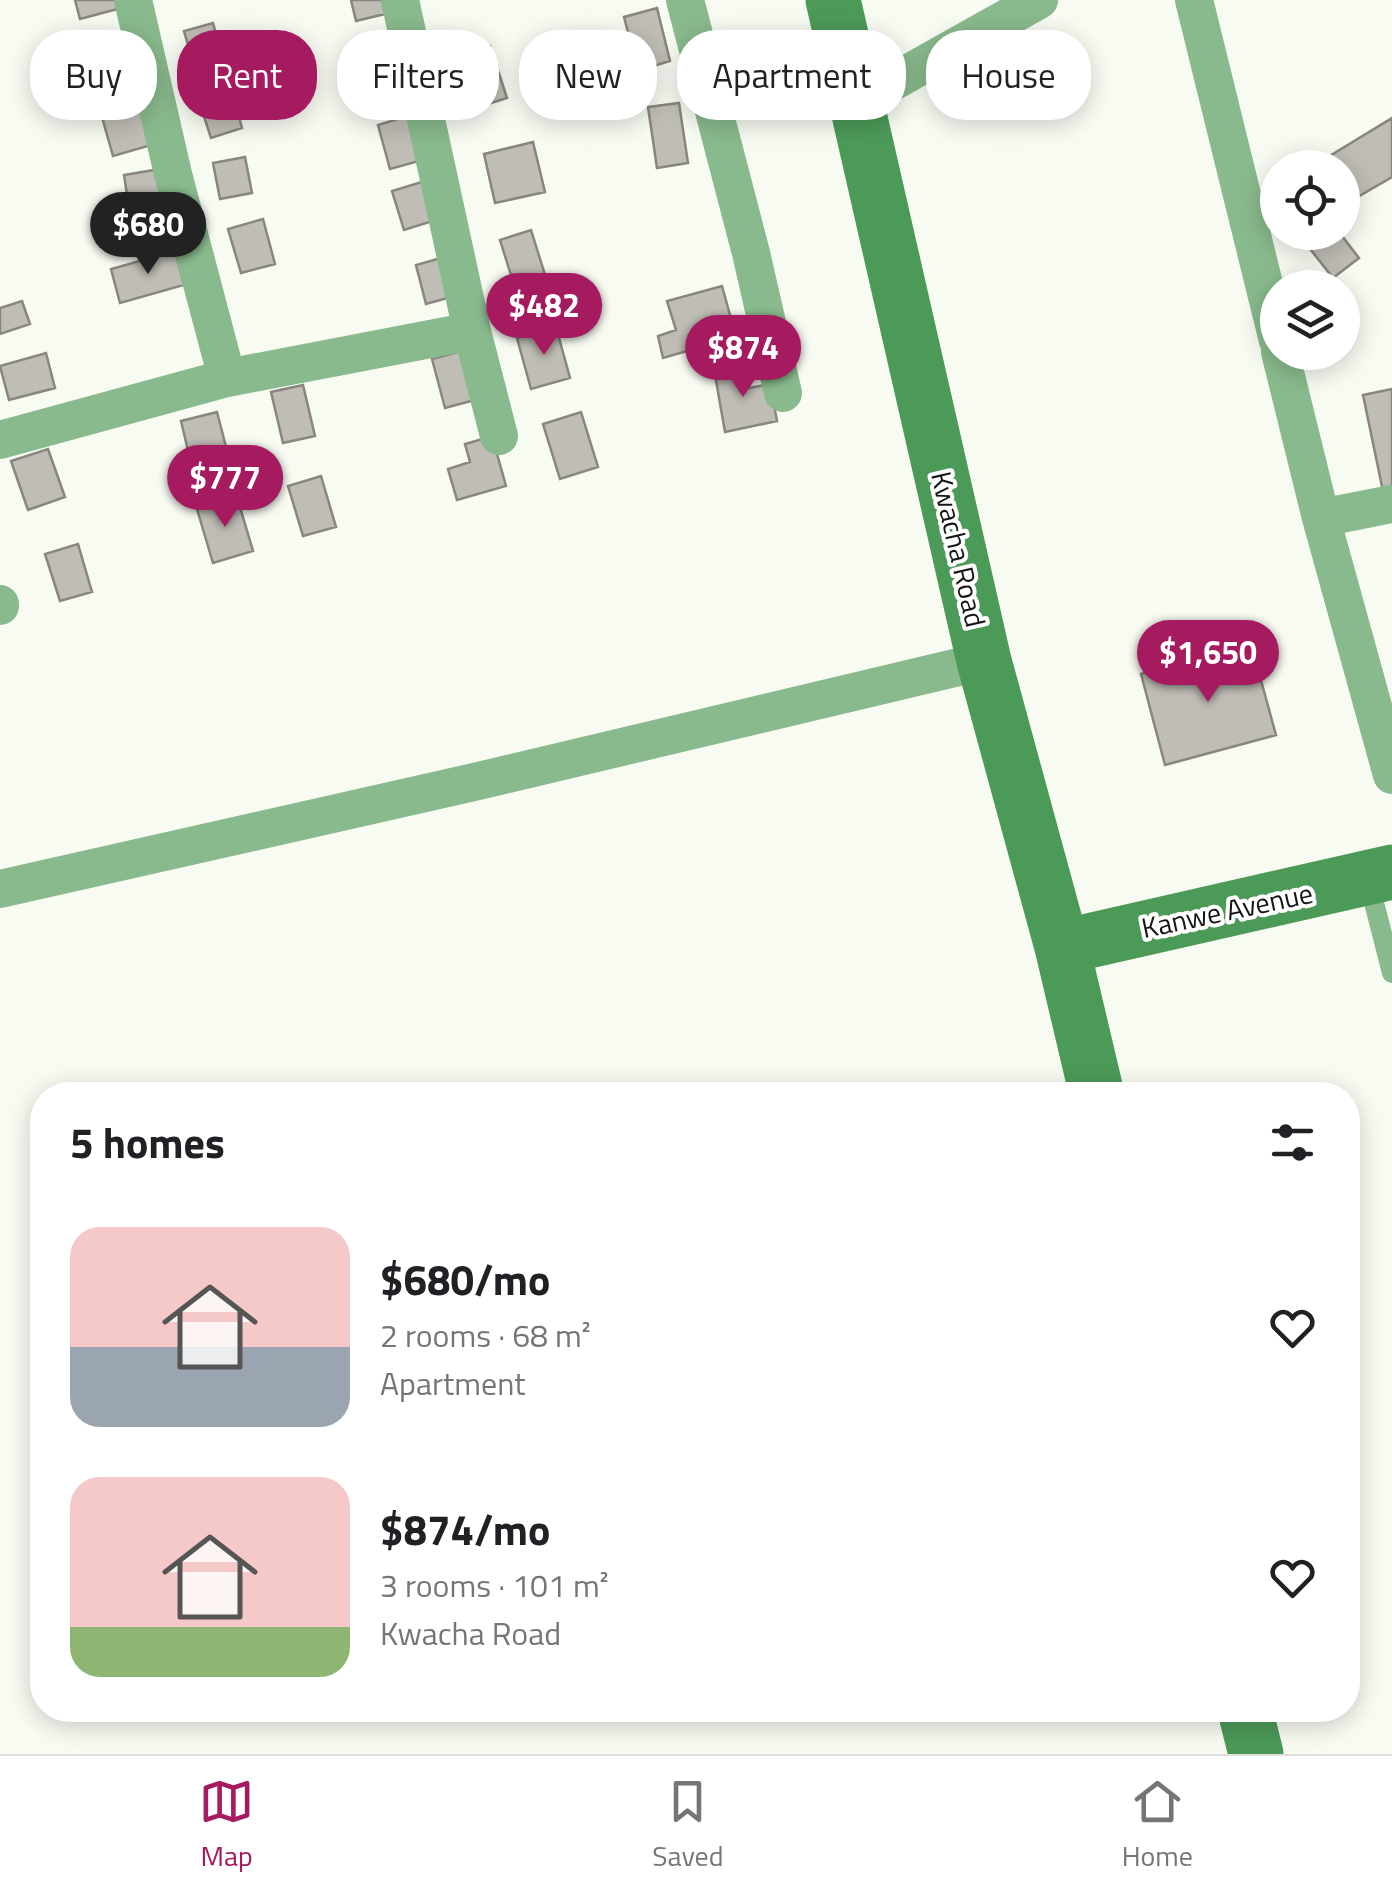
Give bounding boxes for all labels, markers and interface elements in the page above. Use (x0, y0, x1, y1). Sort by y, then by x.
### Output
chip: Buy (30, 30, 157, 120)
chip: Rent (177, 30, 317, 120)
chip: Filters (337, 30, 499, 120)
chip: New (519, 30, 657, 120)
chip: Apartment (677, 30, 906, 120)
chip: House (926, 30, 1091, 120)
map controls (1260, 150, 1360, 370)
button: locate (1260, 150, 1360, 250)
pin: $680 (89, 192, 207, 277)
text: $680 (112, 200, 184, 248)
button: layers (1260, 270, 1360, 370)
pin: $482 (485, 273, 603, 358)
text: $482 (508, 281, 580, 329)
pin: $874 (684, 315, 802, 400)
text: $874 (707, 323, 779, 371)
pin: $777 (166, 445, 284, 530)
text: $777 (189, 453, 261, 501)
street label: Kwacha Road (920, 467, 998, 631)
pin: $1,650 (1127, 620, 1289, 705)
text: $1,650 (1159, 628, 1257, 676)
street label: Kanwe Avenue (1137, 871, 1317, 949)
text: 5 homes (70, 1110, 225, 1174)
icon: filters (1265, 1115, 1320, 1170)
text: $680/mo (380, 1247, 550, 1311)
icon: home (150, 1267, 270, 1387)
icon: heart (1265, 1300, 1320, 1355)
text: 2 rooms · 68 m² (380, 1311, 591, 1359)
text: Apartment (380, 1359, 526, 1407)
text: $874/mo (380, 1497, 550, 1561)
icon: home (150, 1517, 270, 1637)
icon: heart (1265, 1550, 1320, 1605)
text: 3 rooms · 101 m² (380, 1561, 609, 1609)
text: Kwacha Road (380, 1609, 561, 1657)
tab: Map (199, 1774, 254, 1877)
tab: Saved (652, 1774, 724, 1877)
tab: Home (1122, 1774, 1193, 1877)

